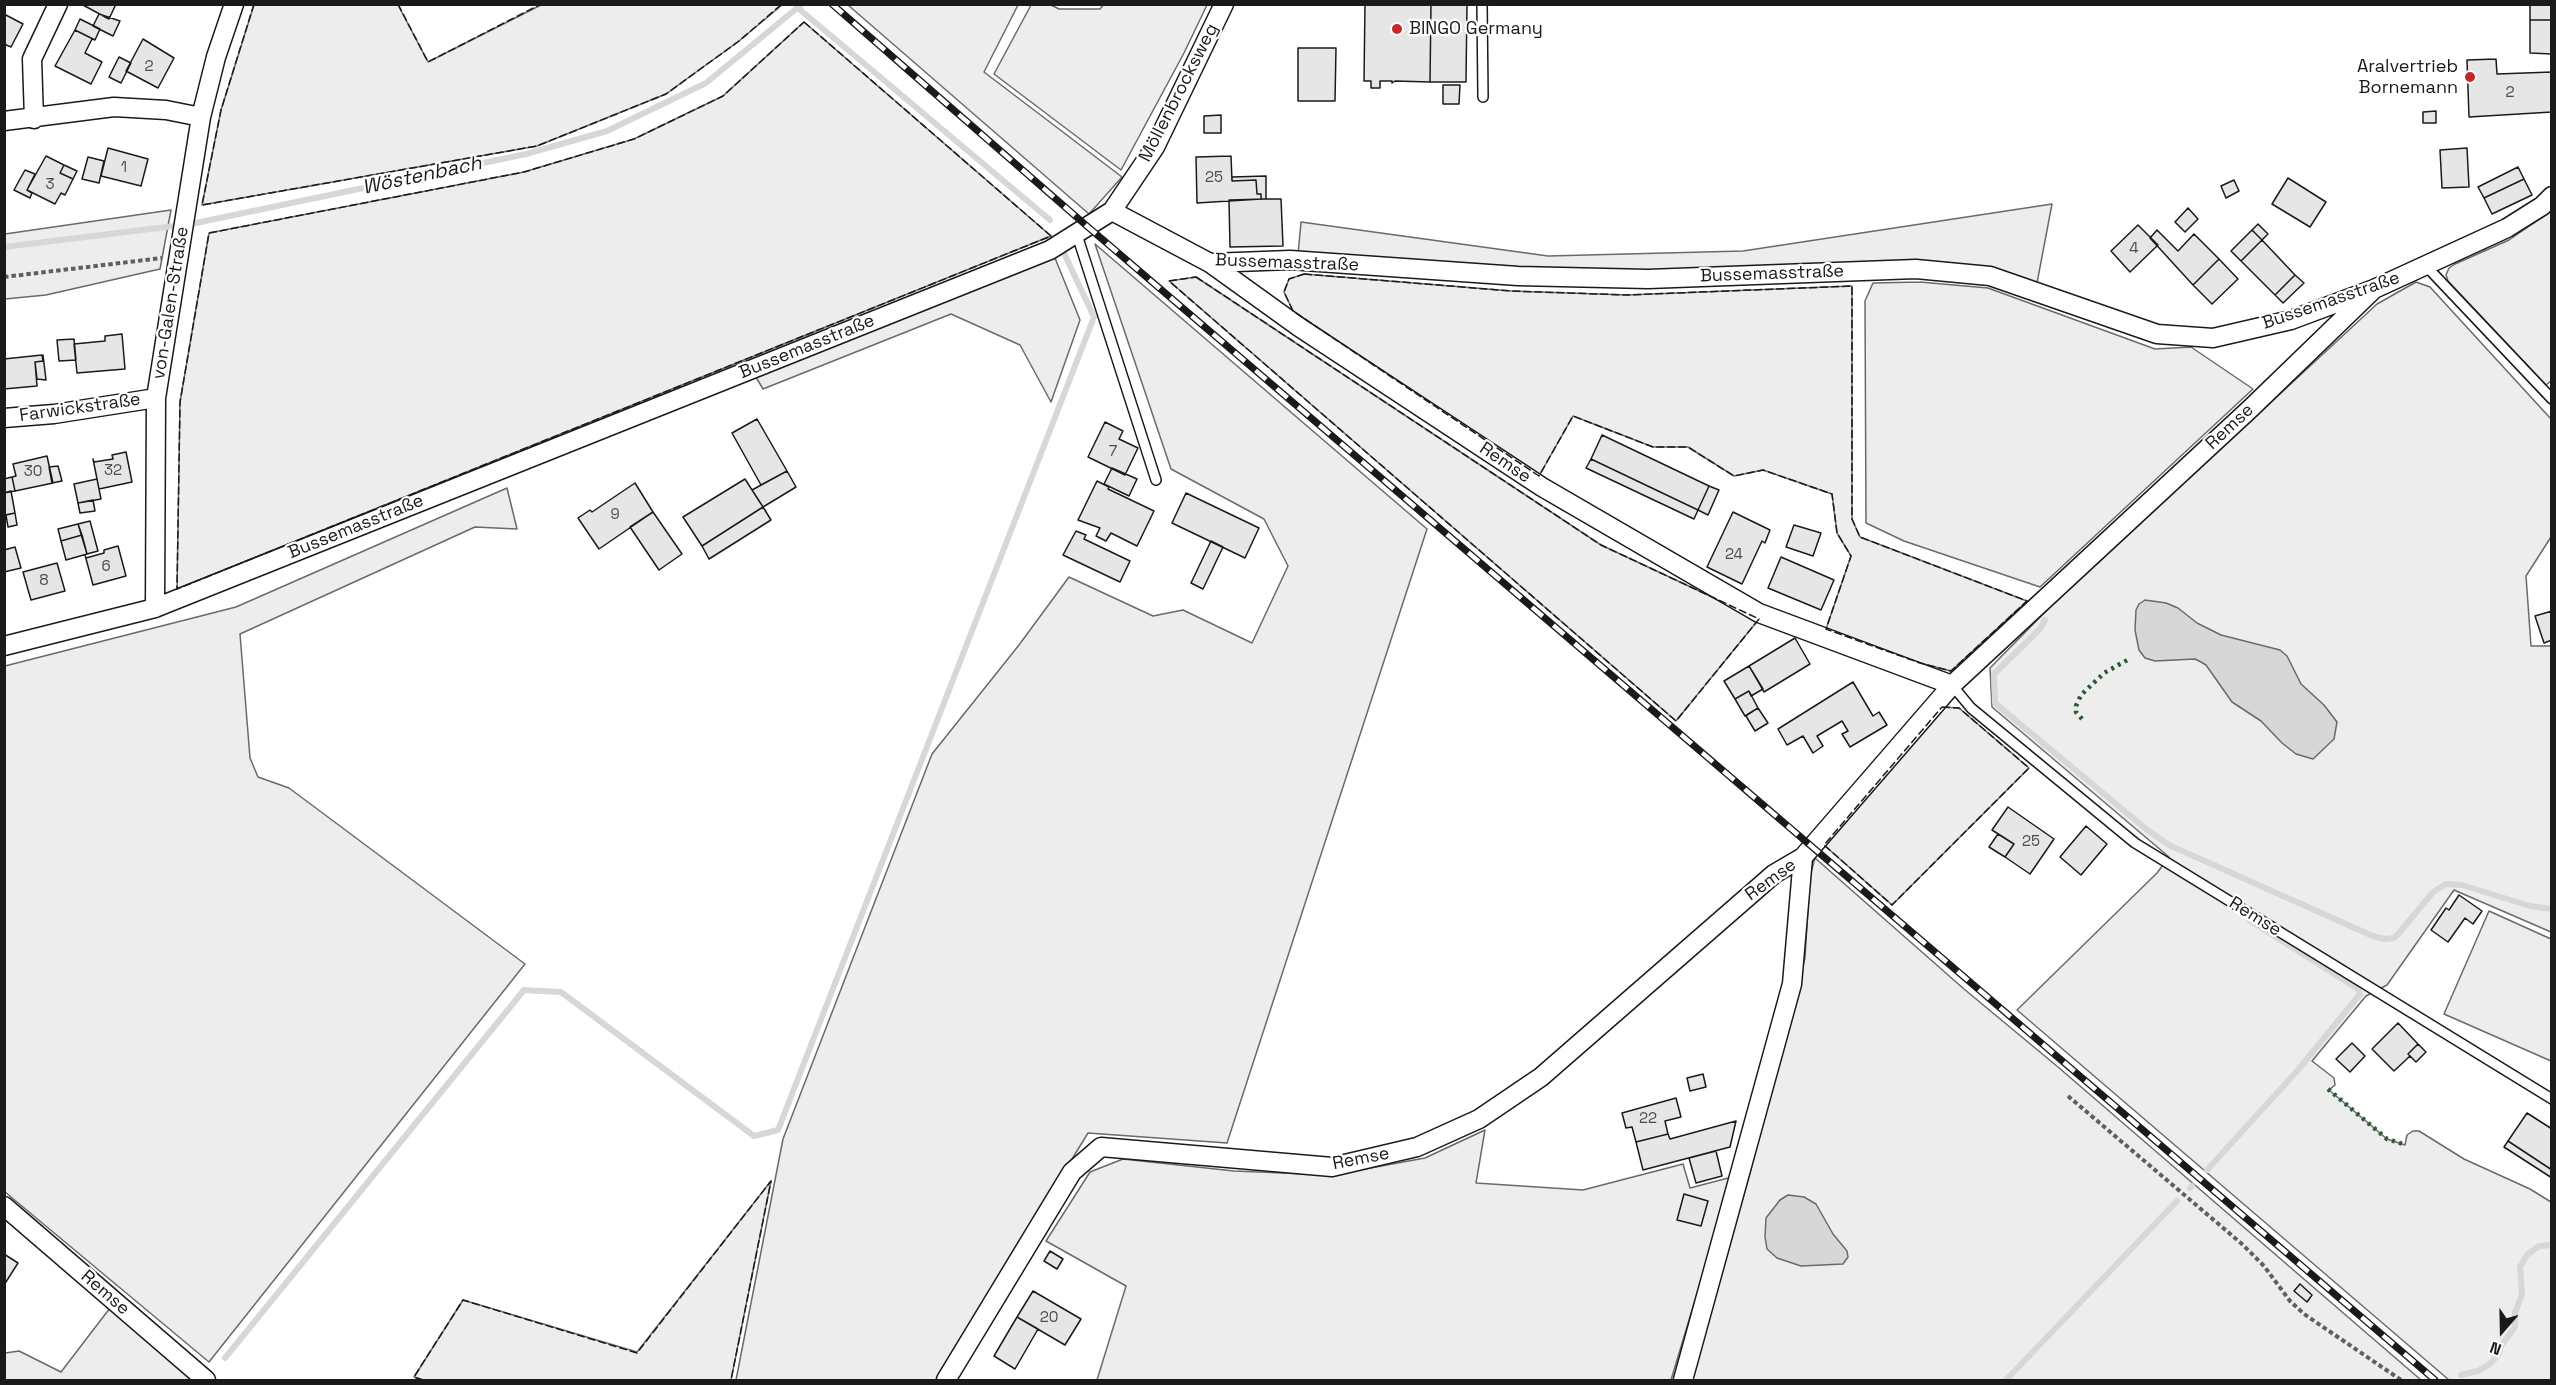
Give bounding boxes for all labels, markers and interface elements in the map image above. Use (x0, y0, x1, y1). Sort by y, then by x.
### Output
place label: BINGO Germany (1409, 18, 1543, 40)
street label: Möllenbrocksweg (1135, 20, 1223, 166)
marker: BINGO Germany (1390, 22, 1404, 36)
place label: Aralvertrieb Bornemann (2357, 56, 2458, 98)
house number: 2 (144, 58, 154, 76)
marker: Aralvertrieb Bornemann (2463, 70, 2477, 84)
house number: 2 (2505, 84, 2515, 102)
water label: Wöstenbach (360, 152, 484, 200)
house number: 1 (121, 159, 127, 177)
house number: 25 (1205, 169, 1223, 187)
house number: 3 (45, 176, 55, 194)
street label: von-Galen-Straße (148, 225, 194, 381)
house number: 4 (2129, 240, 2139, 258)
street label: Bussemasstraße (1215, 250, 1359, 276)
street label: Bussemasstraße (1700, 261, 1844, 287)
street label: Bussemasstraße (2259, 267, 2403, 335)
street label: Bussemasstraße (736, 310, 878, 384)
street label: Farwickstraße (18, 389, 142, 427)
street label: Remse (2202, 399, 2258, 455)
street label: Remse (1475, 438, 1535, 488)
house number: 7 (1109, 443, 1117, 461)
house number: 32 (104, 462, 122, 480)
house number: 30 (24, 463, 42, 481)
street label: Bussemasstraße (285, 490, 427, 564)
house number: 9 (610, 506, 620, 524)
house number: 24 (1725, 546, 1743, 564)
house number: 6 (101, 558, 111, 576)
house number: 8 (39, 572, 49, 590)
house number: 25 (2022, 833, 2040, 851)
street label: Remse (1741, 854, 1801, 906)
street label: Remse (2225, 893, 2285, 941)
house number: 22 (1639, 1110, 1657, 1128)
street label: Remse (1331, 1143, 1391, 1175)
street label: Remse (76, 1266, 134, 1320)
north arrow (2472, 1301, 2532, 1361)
house number: 20 (1040, 1309, 1058, 1327)
text: N (2487, 1337, 2504, 1360)

